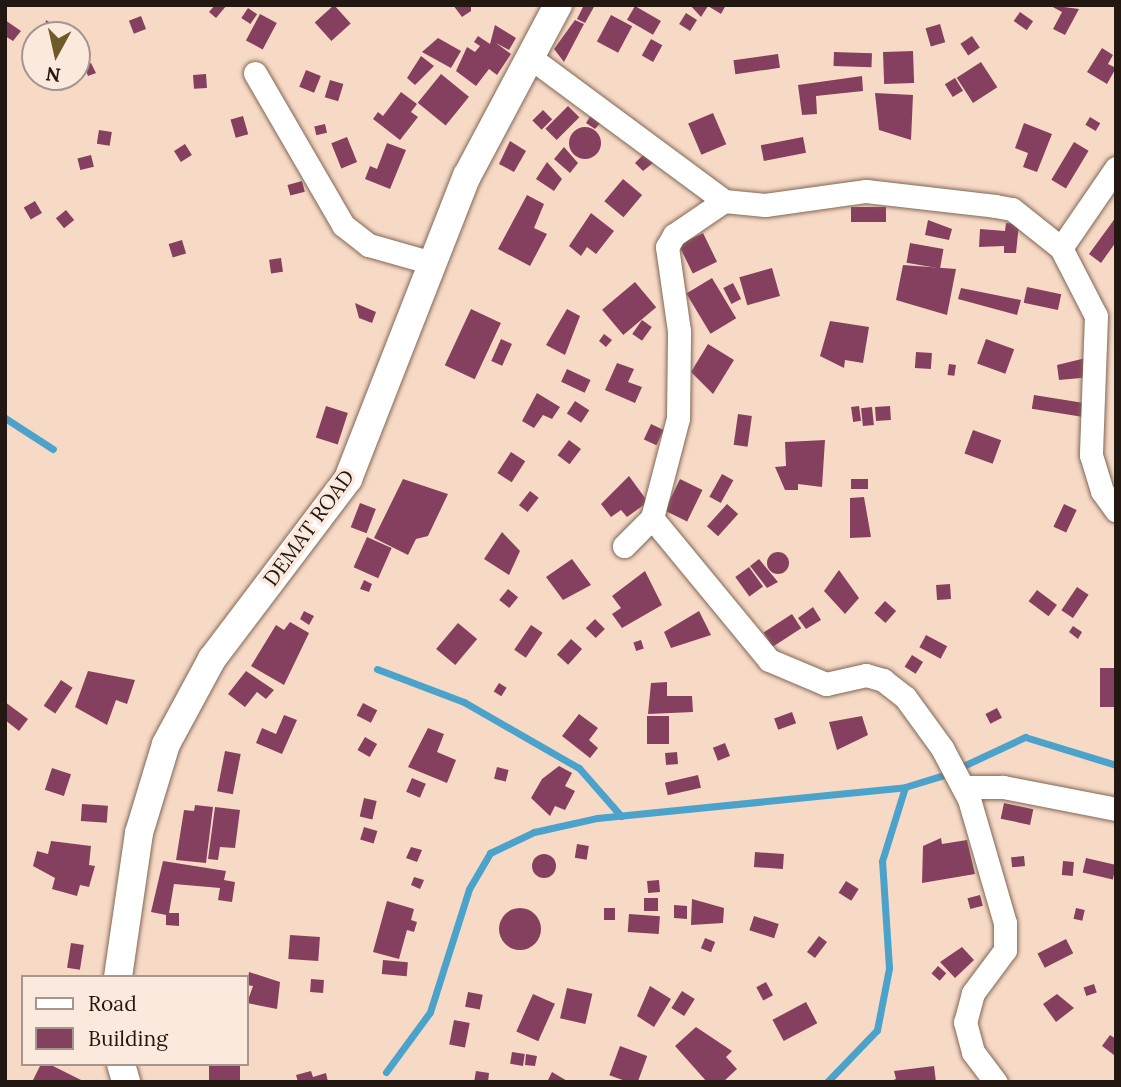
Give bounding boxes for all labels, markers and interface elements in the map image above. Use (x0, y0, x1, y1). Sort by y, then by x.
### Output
north arrow (21, 21, 91, 91)
text: N (44, 62, 62, 88)
street label: DEMAT ROAD (258, 465, 360, 591)
legend (21, 975, 248, 1066)
text: Road (88, 990, 137, 1017)
text: Building (88, 1025, 168, 1052)

